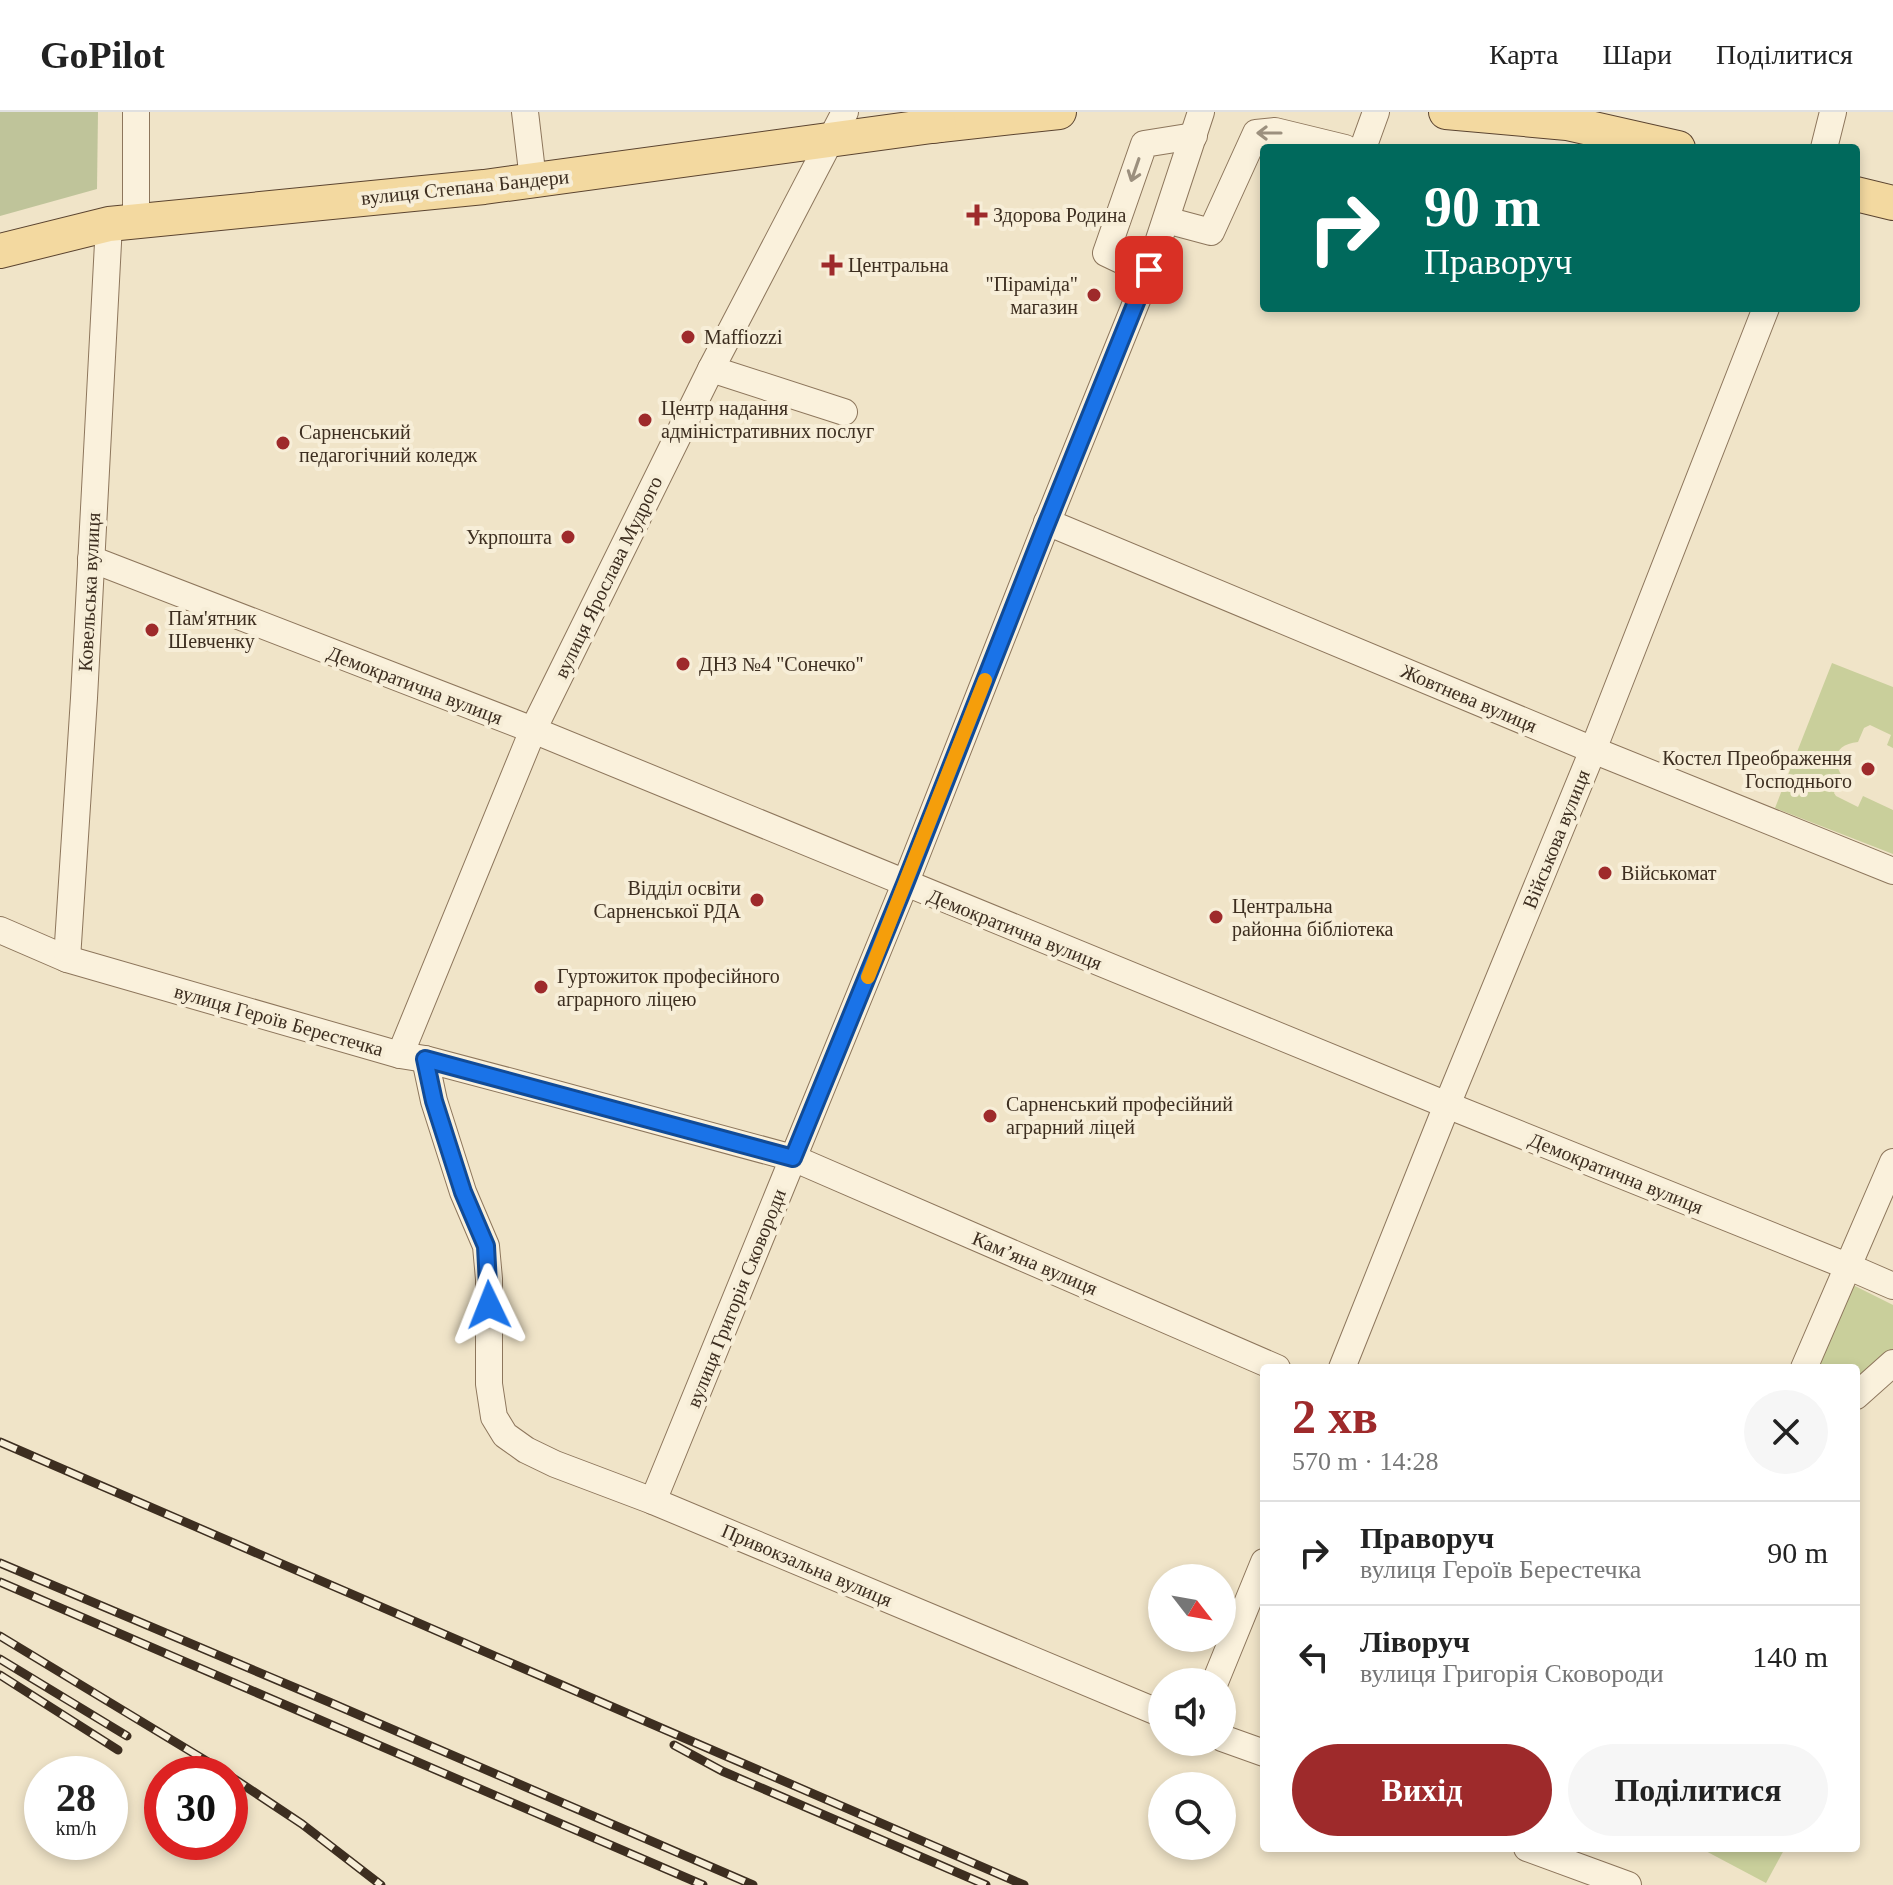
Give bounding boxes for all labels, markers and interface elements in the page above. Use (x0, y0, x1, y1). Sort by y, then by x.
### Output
text: GoPilot (40, 34, 165, 76)
text: Карта (1489, 39, 1558, 70)
text: Шари (1602, 39, 1672, 70)
text: Поділитися (1716, 39, 1853, 70)
one-way arrow (1257, 125, 1283, 141)
one-way arrow (1126, 157, 1141, 182)
street label: вулиця Степана Бандери (360, 165, 571, 210)
icon: right (1292, 176, 1396, 280)
text: 90 m (1424, 176, 1541, 238)
place label: Здорова Родина (993, 204, 1126, 227)
marker: Здорова Родина (968, 206, 986, 224)
pin (1115, 236, 1183, 304)
text: Праворуч (1424, 242, 1572, 282)
icon: arrive (1127, 248, 1171, 292)
place label: Центральна (848, 254, 949, 277)
marker: Центральна (823, 256, 841, 274)
place label: "Піраміда" магазин (986, 273, 1078, 318)
marker: "Піраміда" магазин (1085, 286, 1103, 304)
place label: Maffiozzi (704, 326, 783, 348)
marker: Maffiozzi (679, 328, 697, 346)
place label: Центр надання адміністративних послуг (661, 397, 874, 443)
marker: Центр надання адміністративних послуг (636, 411, 654, 429)
place label: Сарненський педагогічний коледж (299, 421, 477, 467)
marker: Сарненський педагогічний коледж (274, 434, 292, 452)
street label: вулиця Ярослава Мудрого (549, 472, 667, 682)
street label: Ковельська вулиця (74, 512, 105, 672)
place label: Укрпошта (466, 526, 552, 549)
marker: Укрпошта (559, 528, 577, 546)
place label: Пам'ятник Шевченку (168, 607, 257, 653)
marker: Пам'ятник Шевченку (143, 621, 161, 639)
street label: Демократична вулиця (324, 641, 506, 730)
place label: ДНЗ №4 "Сонечко" (699, 653, 864, 676)
marker: ДНЗ №4 "Сонечко" (674, 655, 692, 673)
street label: Жовтнева вулиця (1397, 659, 1540, 738)
place label: Костел Преображення Господнього (1662, 747, 1852, 793)
marker: Костел Преображення Господнього (1859, 760, 1877, 778)
street label: Військова вулиця (1518, 766, 1595, 912)
place label: Військомат (1621, 862, 1717, 884)
marker: Військомат (1596, 864, 1614, 882)
place label: Відділ освіти Сарненської РДА (594, 877, 742, 923)
street label: Демократична вулиця (924, 884, 1105, 975)
marker: Відділ освіти Сарненської РДА (748, 891, 766, 909)
place label: Центральна районна бібліотека (1232, 895, 1394, 941)
marker: Центральна районна бібліотека (1207, 908, 1225, 926)
place label: Гуртожиток професійного аграрного ліцею (557, 965, 780, 1011)
marker: Гуртожиток професійного аграрного ліцею (532, 978, 550, 996)
street label: вулиця Героїв Берестечка (172, 980, 386, 1061)
place label: Сарненський професійний аграрний ліцей (1006, 1093, 1233, 1139)
marker: Сарненський професійний аграрний ліцей (981, 1107, 999, 1125)
street label: Демократична вулиця (1525, 1128, 1706, 1219)
street label: вулиця Григорія Сковороди (682, 1185, 791, 1411)
street label: Камʼяна вулиця (969, 1227, 1101, 1300)
position arrow (447, 1263, 531, 1347)
text: 2 хв (1292, 1390, 1378, 1443)
button: close (1744, 1390, 1828, 1474)
text: 570 m · 14:28 (1292, 1447, 1439, 1476)
street label: Привокзальна вулиця (718, 1519, 896, 1612)
text: Праворуч (1360, 1521, 1494, 1554)
icon: right (1292, 1531, 1336, 1575)
text: 90 m (1767, 1536, 1828, 1569)
text: вулиця Героїв Берестечка (1360, 1555, 1641, 1584)
north arrow (1148, 1564, 1236, 1652)
map controls (1148, 1564, 1236, 1860)
text: Ліворуч (1360, 1625, 1470, 1658)
icon: left (1292, 1635, 1336, 1679)
text: 140 m (1752, 1640, 1828, 1673)
text: вулиця Григорія Сковороди (1360, 1659, 1664, 1688)
button: sound (1148, 1668, 1236, 1756)
button: Вихід (1292, 1744, 1552, 1836)
button: Поділитися (1568, 1744, 1828, 1836)
speed limit sign: 30 (144, 1756, 248, 1860)
button: search (1148, 1772, 1236, 1860)
text: 28 (56, 1775, 96, 1820)
text: km/h (55, 1817, 97, 1839)

